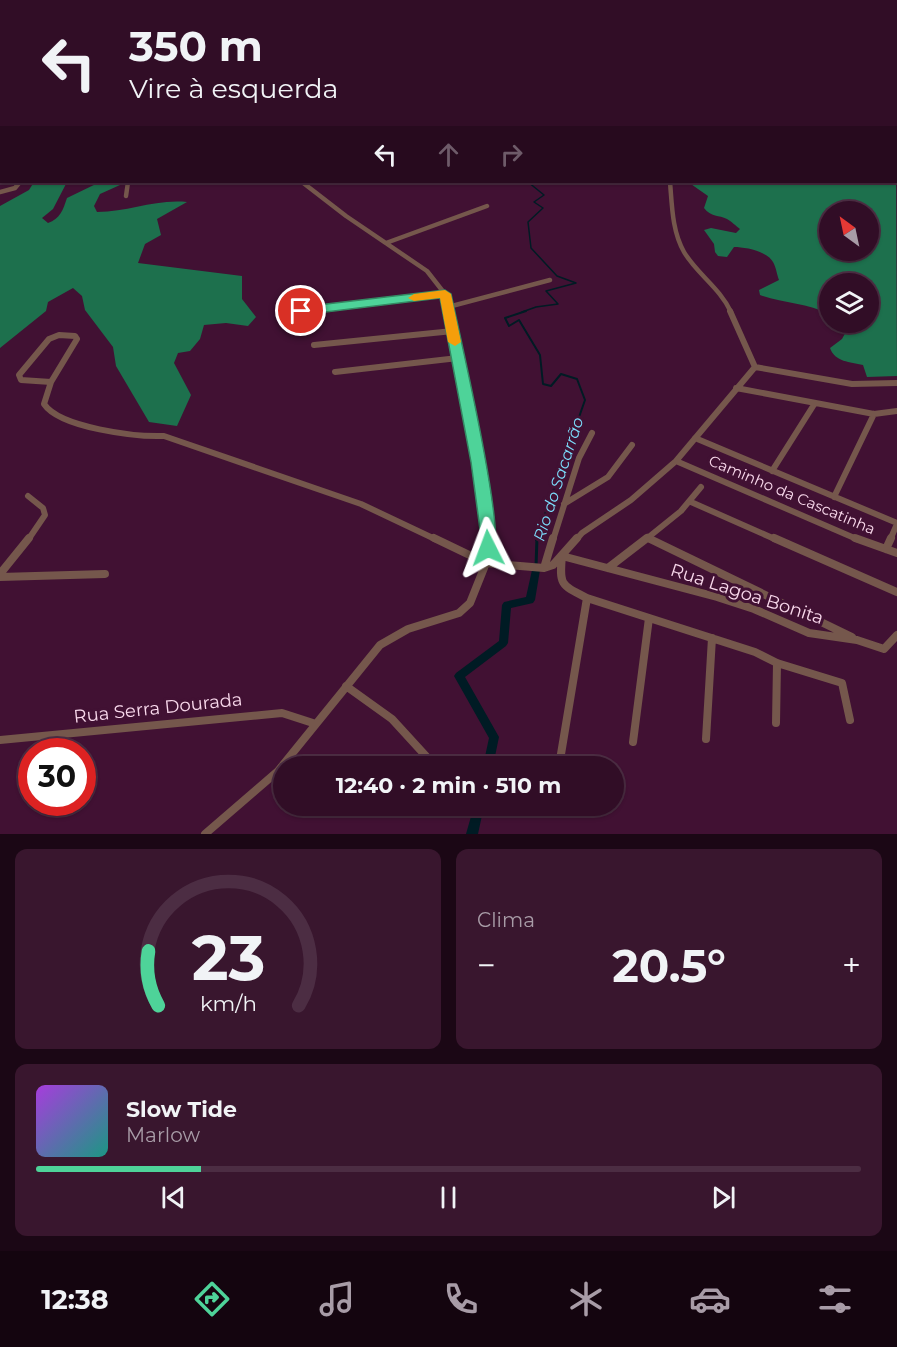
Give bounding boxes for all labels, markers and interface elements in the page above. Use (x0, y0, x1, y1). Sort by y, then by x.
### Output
text: 350 m (129, 20, 263, 72)
icon: left (30, 24, 108, 102)
text: Vire à esquerda (129, 72, 338, 105)
icon: left (369, 138, 402, 171)
icon: ahead (432, 138, 465, 171)
icon: right (495, 138, 528, 171)
north arrow (819, 201, 879, 261)
map controls (819, 201, 879, 333)
button: layers (819, 273, 879, 333)
pin (275, 285, 326, 336)
icon: arrive (284, 294, 317, 327)
water label: Rio do Sacarrão (530, 415, 587, 543)
street label: Caminho da Cascatinha (706, 451, 878, 538)
position arrow (456, 516, 520, 580)
street label: Rua Lagoa Bonita (668, 559, 826, 629)
street label: Rua Serra Dourada (73, 688, 243, 728)
speed limit sign: 30 (18, 738, 96, 816)
text: 12:40 · 2 min · 510 m (336, 772, 561, 799)
text: Clima (477, 908, 535, 932)
text: 23 (191, 920, 265, 996)
text: 20.5° (612, 938, 726, 993)
text: − (477, 945, 496, 985)
text: + (842, 945, 861, 985)
text: km/h (199, 990, 257, 1016)
text: Slow Tide (126, 1096, 237, 1123)
text: Marlow (126, 1123, 200, 1147)
icon: previous (157, 1181, 190, 1214)
icon: pause (432, 1181, 465, 1214)
icon: next (707, 1181, 740, 1214)
icon: directions (191, 1278, 233, 1320)
icon: music (316, 1278, 358, 1320)
icon: phone (440, 1278, 482, 1320)
icon: climate (565, 1278, 607, 1320)
icon: car (689, 1278, 731, 1320)
icon: filters (814, 1278, 856, 1320)
text: 12:38 (41, 1283, 109, 1316)

